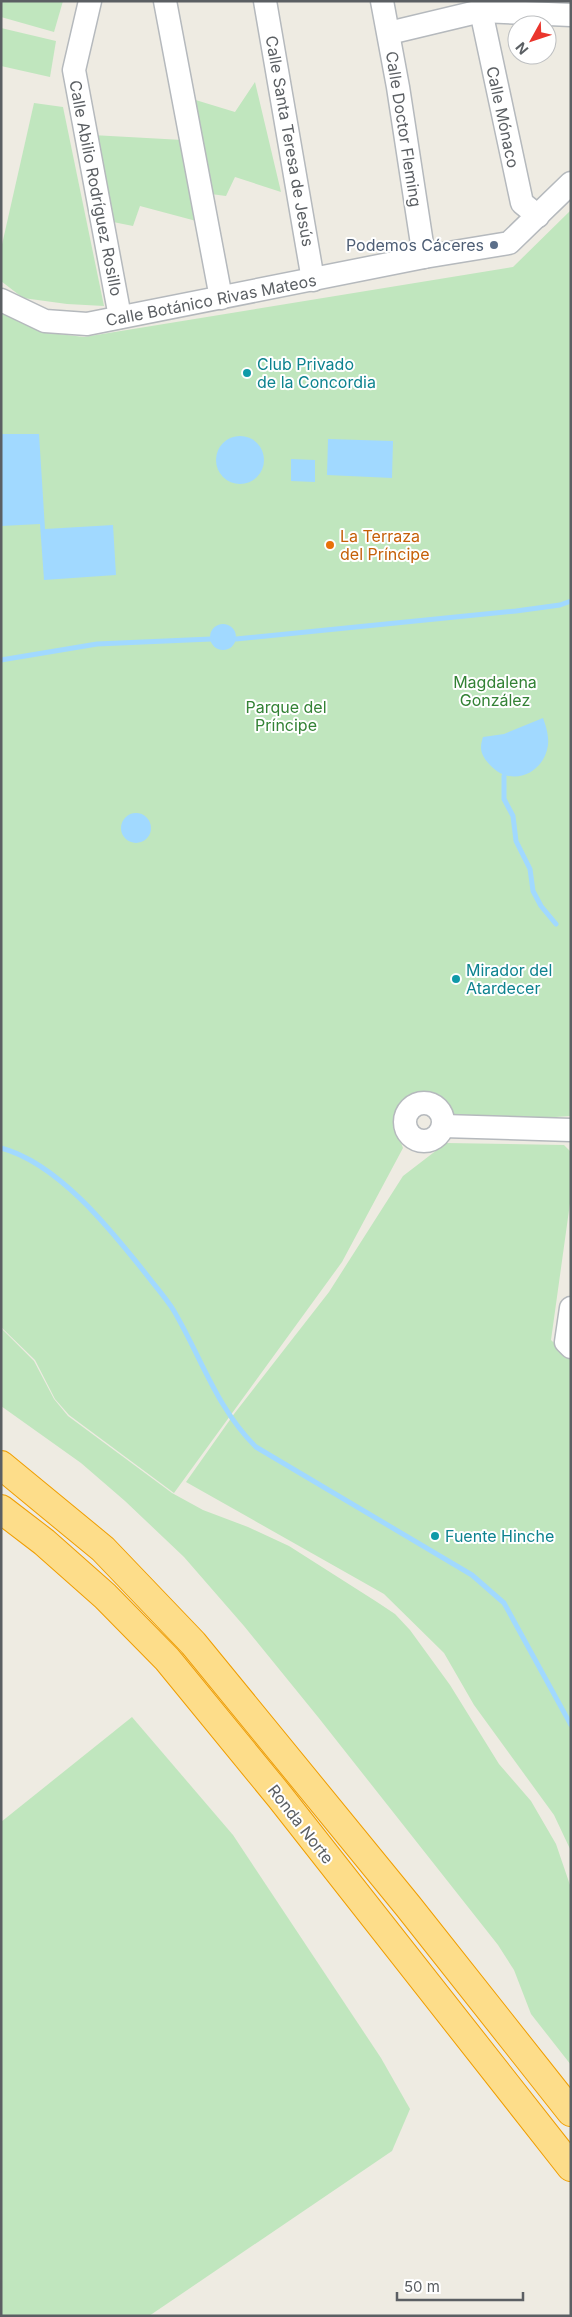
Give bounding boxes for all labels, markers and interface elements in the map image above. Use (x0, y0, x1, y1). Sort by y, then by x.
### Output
north arrow (507, 15, 557, 65)
street label: Calle Santa Teresa de Jesús (262, 34, 318, 248)
text: N (512, 39, 532, 58)
street label: Calle Doctor Fleming (382, 50, 426, 208)
street label: Calle Mónaco (482, 64, 524, 170)
street label: Calle Abilio Rodríguez Rosillo (65, 78, 127, 298)
place label: Podemos Cáceres (346, 235, 484, 255)
marker: Podemos Cáceres (488, 239, 500, 251)
street label: Calle Botánico Rivas Mateos (104, 270, 318, 330)
place label: Club Privado de la Concordia (257, 354, 376, 392)
marker: Club Privado de la Concordia (241, 367, 253, 379)
place label: La Terraza del Príncipe (340, 526, 429, 564)
marker: La Terraza del Príncipe (324, 539, 336, 551)
park label: Magdalena González (453, 672, 537, 710)
park label: Parque del Príncipe (245, 697, 327, 735)
place label: Mirador del Atardecer (466, 960, 552, 998)
marker: Mirador del Atardecer (450, 973, 462, 985)
place label: Fuente Hinche (445, 1526, 554, 1546)
marker: Fuente Hinche (429, 1530, 441, 1542)
street label: Ronda Norte (264, 1781, 338, 1867)
scale bar (397, 2270, 523, 2302)
text: 50 m (404, 2277, 440, 2296)

